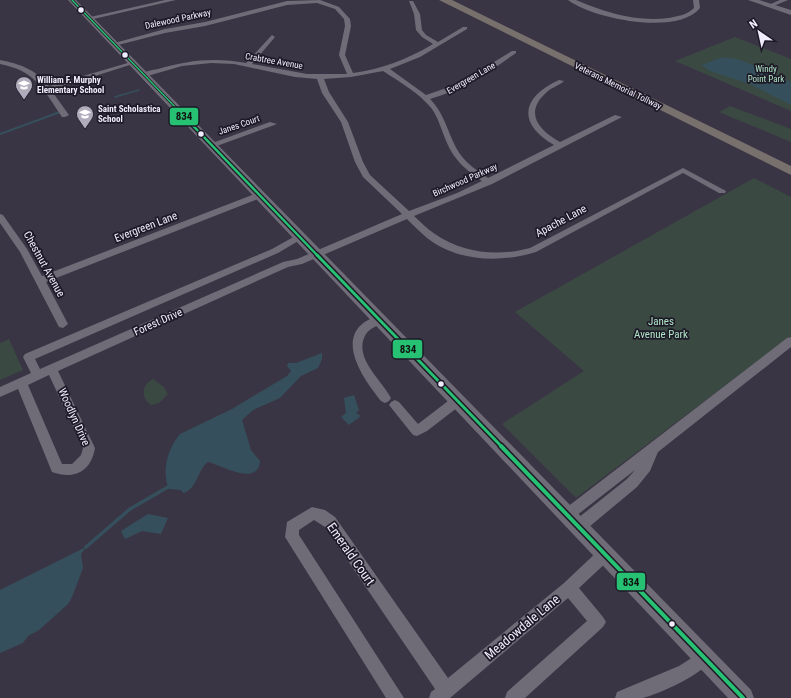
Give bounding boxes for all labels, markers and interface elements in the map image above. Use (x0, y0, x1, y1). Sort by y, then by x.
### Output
unlabelled marker (76, 5, 86, 15)
street label: Dalewood Parkway (144, 7, 212, 31)
north arrow (739, 12, 779, 52)
text: N (747, 17, 760, 31)
unlabelled marker (120, 50, 130, 60)
street label: Crabtree Avenue (244, 51, 304, 71)
street label: Evergreen Lane (445, 60, 497, 96)
street label: Veterans Memorial Tollway (573, 61, 663, 112)
park label: Windy Point Park (748, 64, 784, 84)
school or university icon: William F. Murphy Elementary School (14, 75, 34, 100)
place label: William F. Murphy Elementary School (37, 75, 104, 95)
school or university icon: Saint Scholastica School (75, 104, 95, 129)
place label: Saint Scholastica School (98, 104, 161, 124)
line badge: 834 (169, 107, 199, 126)
text: 834 (176, 110, 193, 123)
street label: Janes Court (217, 113, 261, 137)
unlabelled marker (196, 129, 206, 139)
street label: Birchwood Parkway (431, 161, 499, 199)
street label: Apache Lane (533, 202, 589, 240)
street label: Evergreen Lane (113, 209, 179, 245)
street label: Chestnut Avenue (21, 229, 67, 299)
street label: Forest Drive (132, 306, 184, 338)
park label: Janes Avenue Park (634, 315, 688, 341)
line badge: 834 (392, 339, 423, 359)
text: 834 (400, 343, 417, 356)
unlabelled marker (436, 379, 446, 389)
street label: Woodlyn Drive (56, 386, 92, 448)
street label: Emerald Court (324, 520, 378, 588)
line badge: 834 (616, 572, 646, 591)
text: 834 (623, 576, 640, 589)
street label: Meadowdale Lane (482, 591, 562, 663)
unlabelled marker (667, 619, 677, 629)

